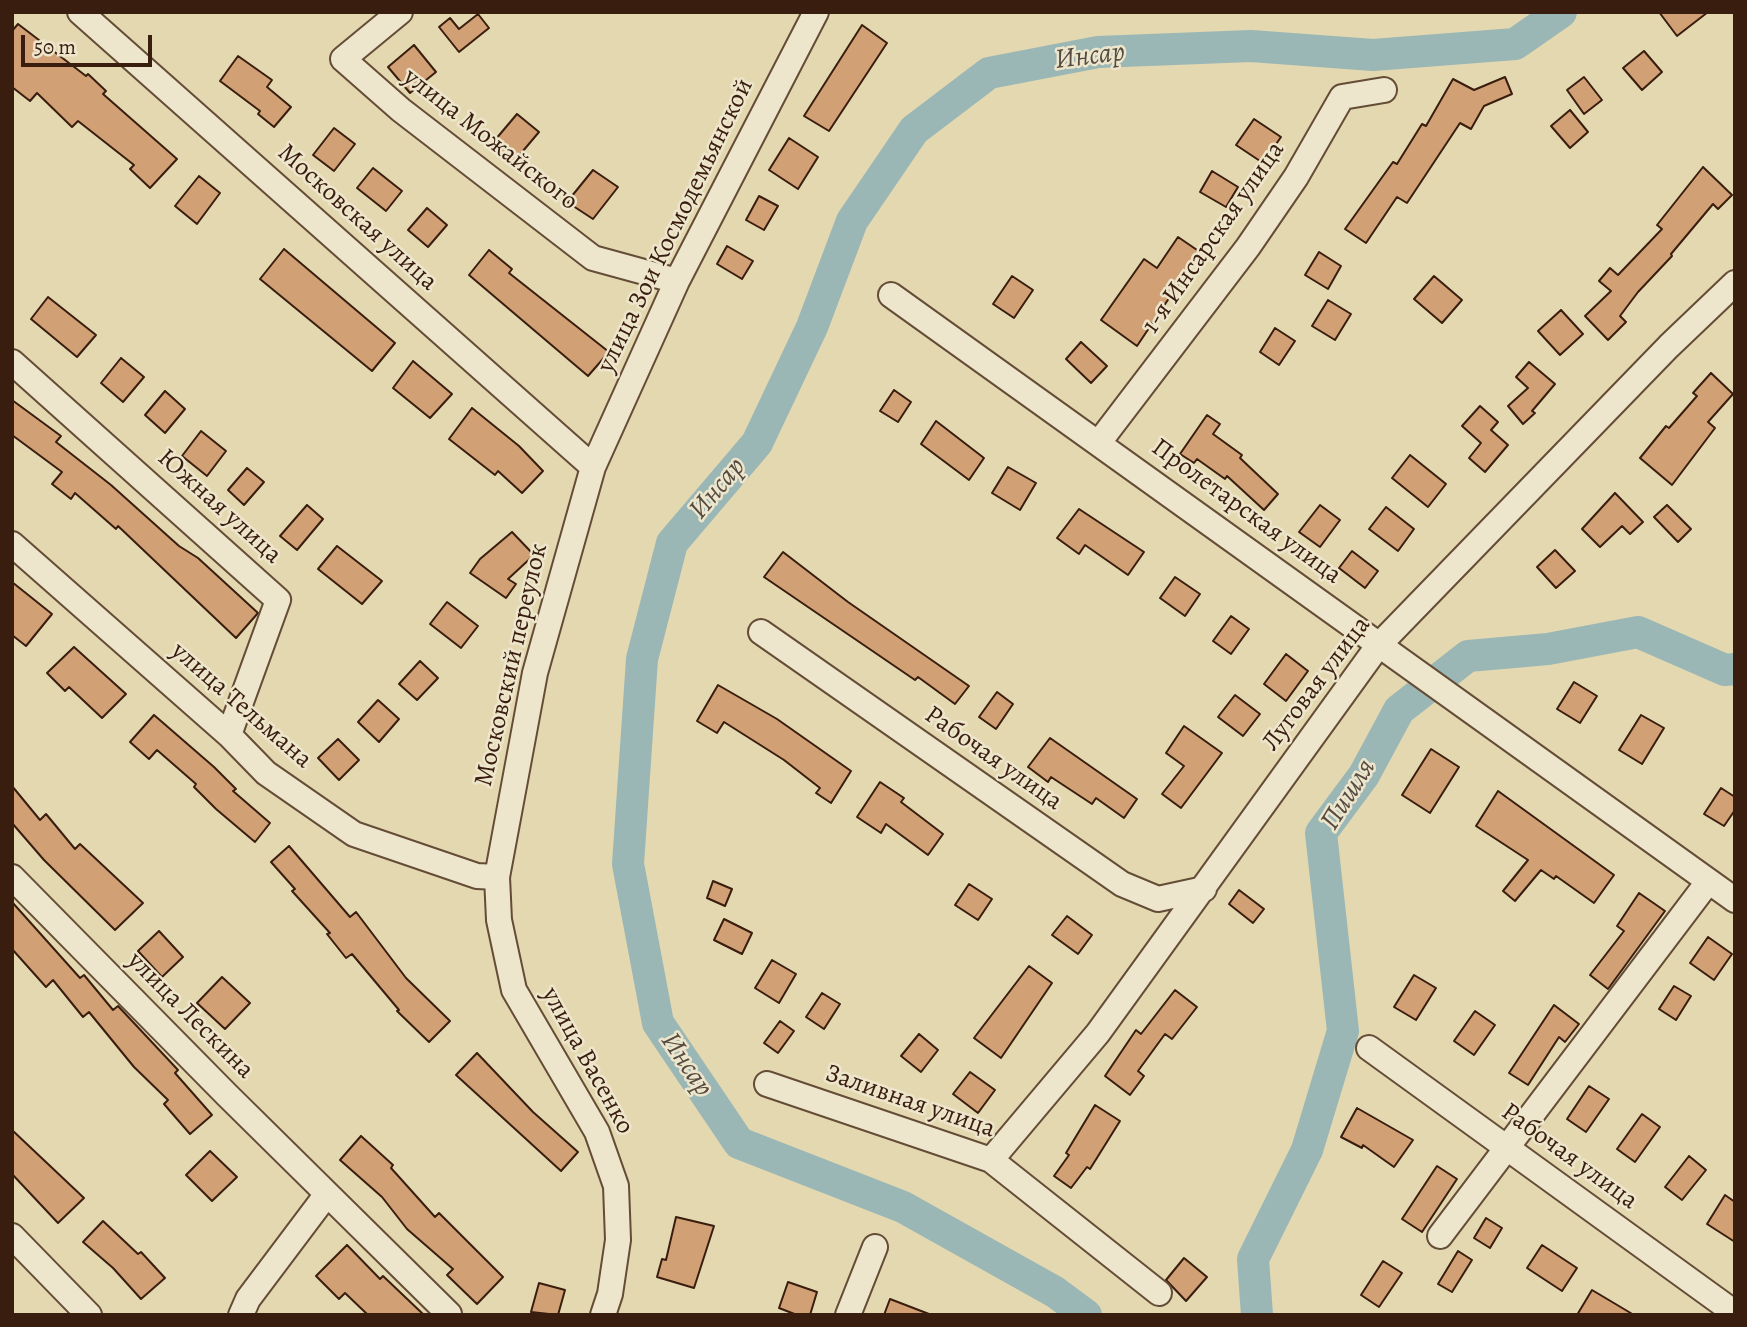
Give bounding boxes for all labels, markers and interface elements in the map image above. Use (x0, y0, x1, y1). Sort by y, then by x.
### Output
scale bar (24, 21, 156, 65)
text: 50 m (34, 33, 76, 61)
water label: Инсар (1053, 36, 1127, 78)
street label: улица Можайского (396, 62, 584, 218)
street label: улица Зои Космодемьянской (591, 74, 761, 378)
street label: 1-я Инсарская улица (1136, 136, 1292, 340)
street label: Московская улица (271, 138, 443, 298)
street label: Пролетарская улица (1145, 432, 1347, 592)
street label: Южная улица (150, 443, 288, 571)
water label: Инсар (683, 451, 753, 527)
street label: Московский переулок (469, 541, 555, 789)
street label: Луговая улица (1256, 611, 1378, 757)
street label: улица Тельмана (164, 636, 318, 776)
street label: Рабочая улица (918, 700, 1068, 818)
water label: Пишля (1314, 753, 1384, 837)
street label: улица Лескина (120, 946, 260, 1086)
street label: улица Васенко (534, 982, 640, 1140)
water label: Инсар (652, 1027, 720, 1103)
street label: Заливная улица (821, 1058, 999, 1146)
street label: Рабочая улица (1495, 1097, 1643, 1217)

